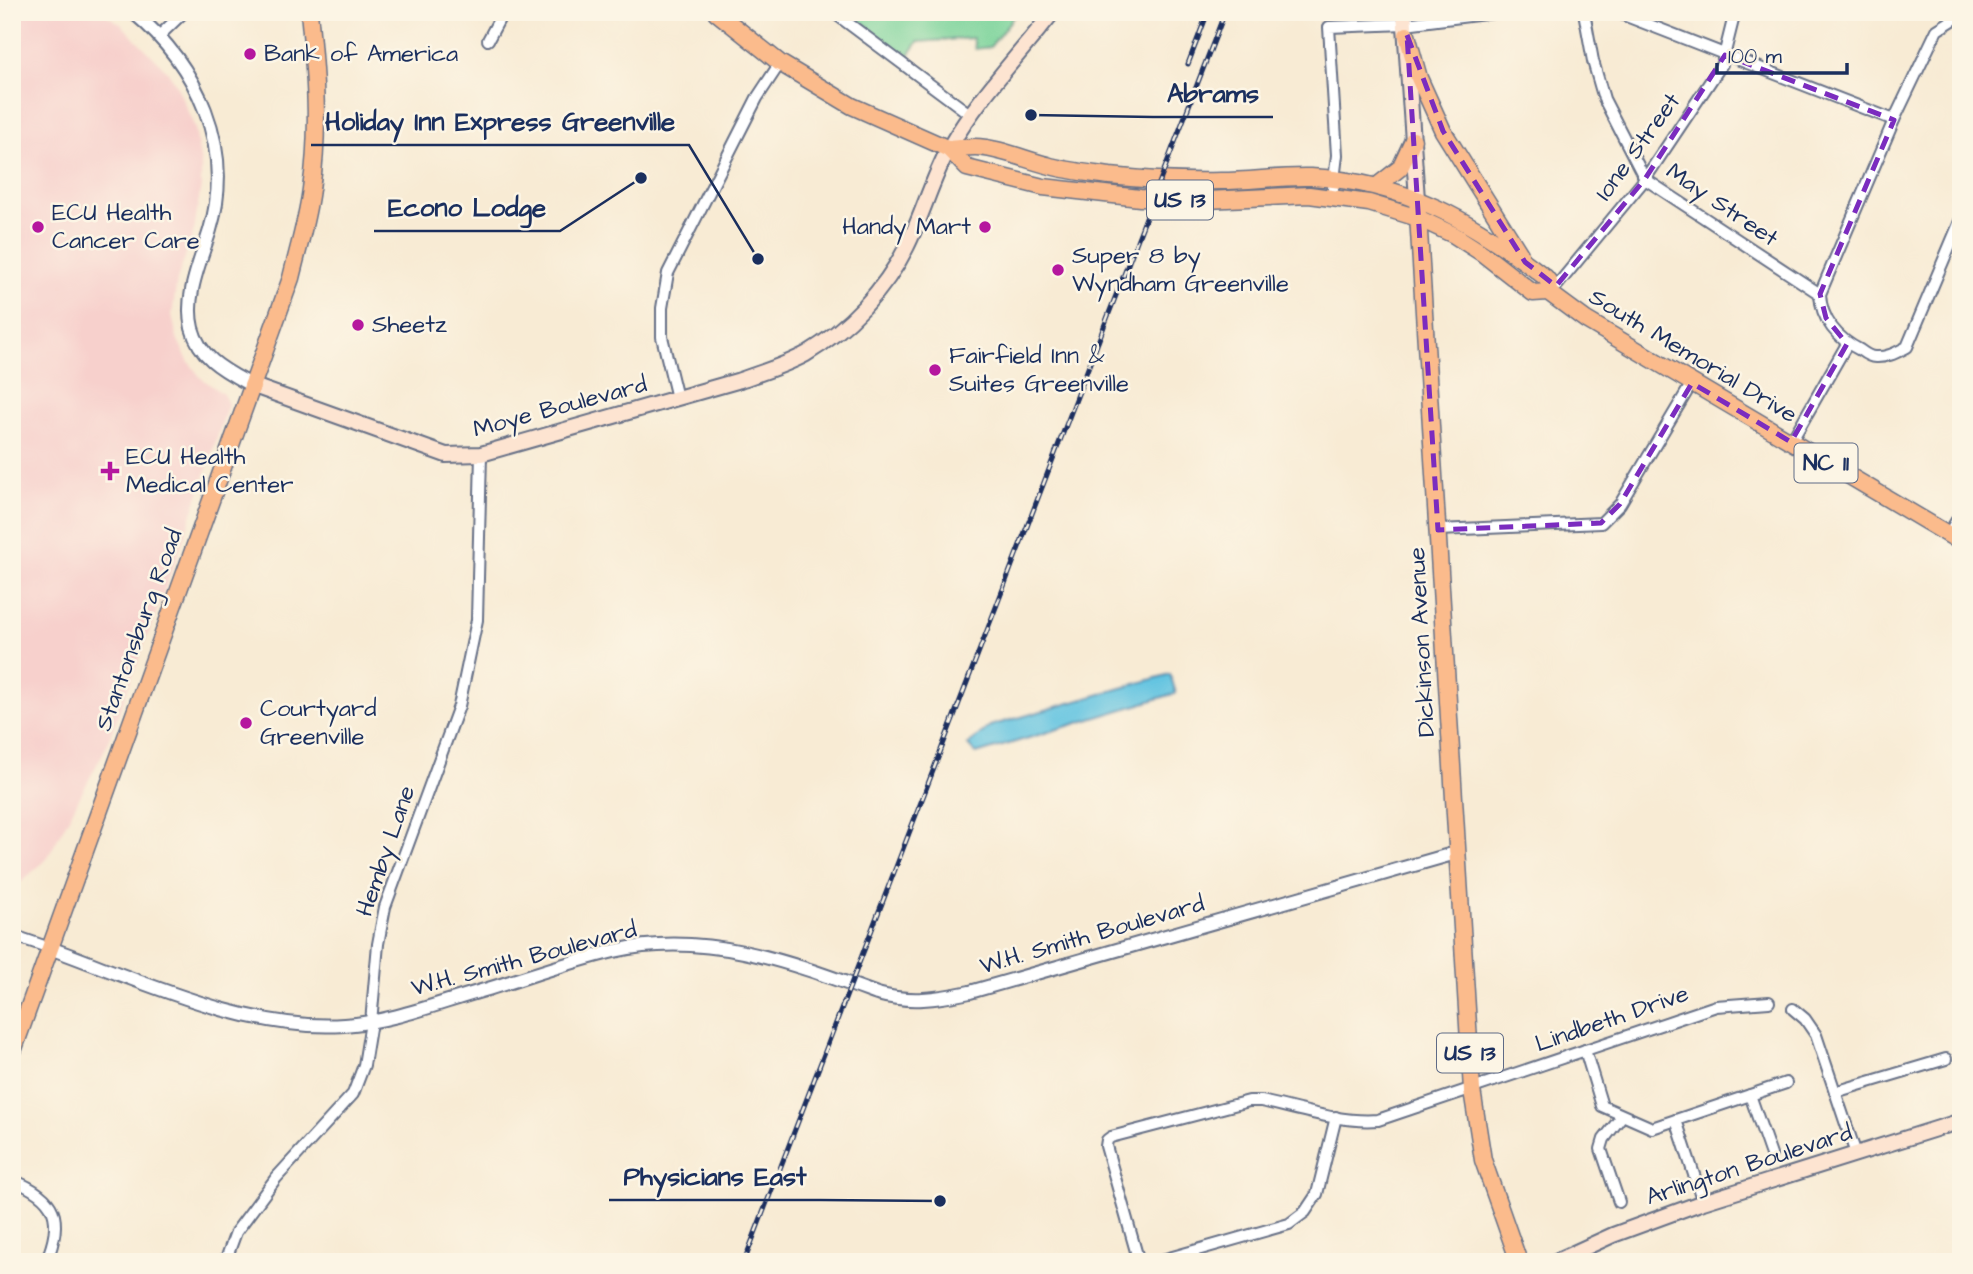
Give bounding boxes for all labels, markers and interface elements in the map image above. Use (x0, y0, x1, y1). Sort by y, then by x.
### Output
scale bar (1717, 32, 1847, 76)
place label: Bank of America (264, 37, 458, 71)
text: 100 m (1728, 42, 1783, 71)
marker: Bank of America (242, 46, 258, 62)
callout: Abrams (1153, 70, 1273, 117)
text: Abrams (1167, 76, 1259, 112)
street label: Ione Street (1587, 86, 1689, 208)
callout: Holiday Inn Express Greenville (311, 98, 689, 145)
text: Holiday Inn Express Greenville (325, 104, 675, 143)
street label: May Street (1659, 155, 1785, 256)
road number: US 13 (1147, 181, 1213, 220)
callout: Econo Lodge (374, 184, 560, 231)
text: Econo Lodge (388, 190, 546, 229)
place label: ECU Health Cancer Care (52, 196, 200, 258)
place label: Handy Mart (842, 210, 971, 245)
marker: ECU Health Cancer Care (30, 219, 46, 235)
marker: Handy Mart (977, 219, 993, 235)
place label: Super 8 by Wyndham Greenville (1072, 239, 1289, 302)
marker: Super 8 by Wyndham Greenville (1050, 262, 1066, 278)
street label: South Memorial Drive (1582, 280, 1804, 432)
place label: Sheetz (372, 308, 447, 342)
marker: Sheetz (350, 317, 366, 333)
place label: Fairfield Inn & Suites Greenville (949, 339, 1129, 401)
marker: Fairfield Inn & Suites Greenville (927, 362, 943, 378)
street label: Moye Boulevard (469, 367, 651, 448)
place label: ECU Health Medical Center (126, 440, 293, 502)
road number: NC 11 (1794, 444, 1857, 482)
marker: ECU Health Medical Center (100, 461, 120, 481)
street label: Stantonsburg Road (87, 524, 192, 736)
street label: Dickinson Avenue (1400, 546, 1444, 738)
place label: Courtyard Greenville (260, 692, 377, 754)
marker: Courtyard Greenville (238, 715, 254, 731)
street label: Hemby Lane (348, 781, 425, 921)
street label: W.H. Smith Boulevard (976, 887, 1208, 983)
street label: W.H. Smith Boulevard (407, 913, 641, 1005)
street label: Lindbeth Drive (1531, 977, 1693, 1061)
road number: US 13 (1437, 1034, 1503, 1072)
street label: Arlington Boulevard (1642, 1116, 1857, 1215)
callout: Physicians East (609, 1153, 820, 1200)
text: Physicians East (624, 1159, 807, 1198)

